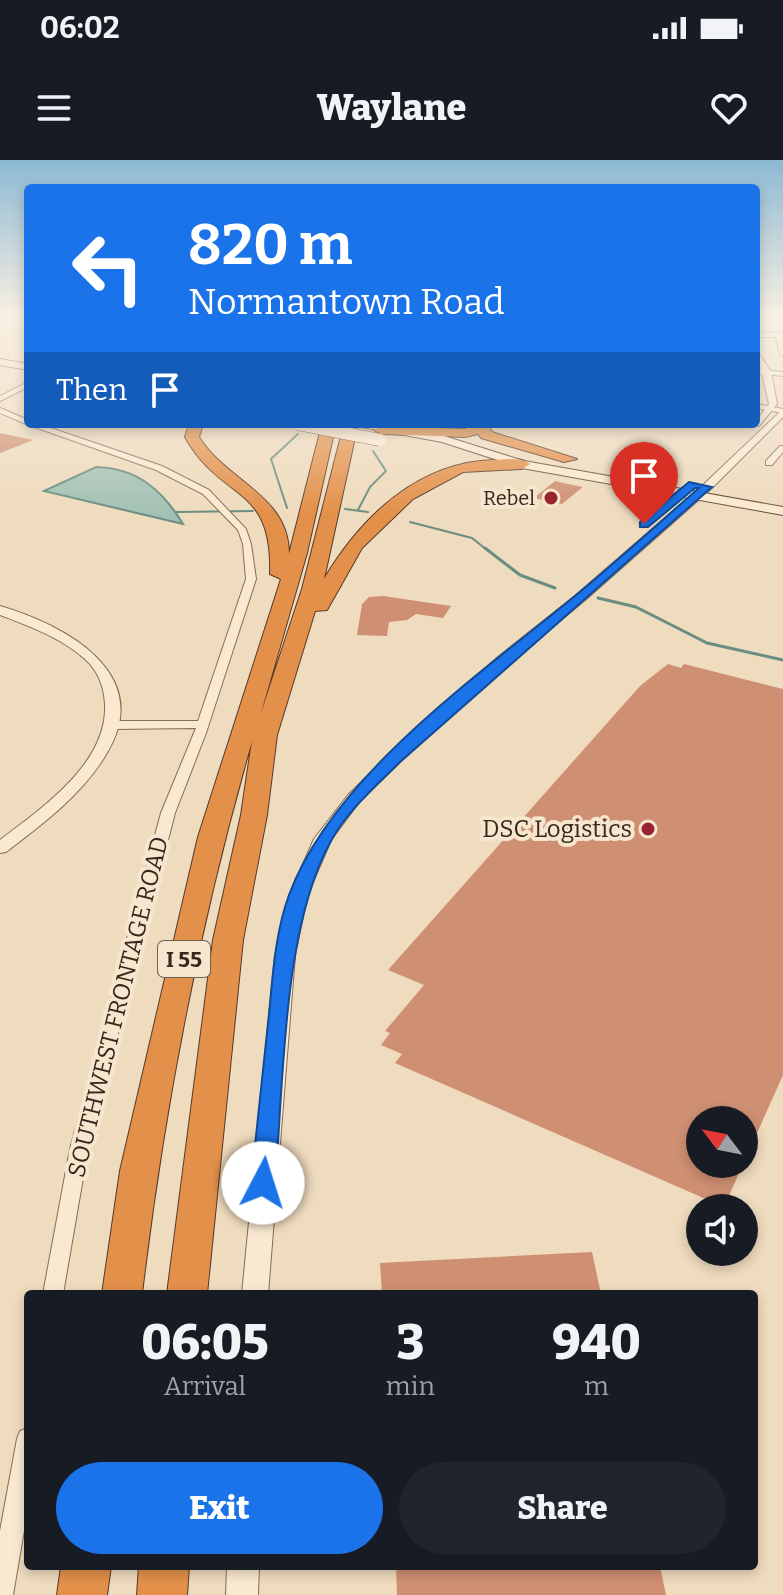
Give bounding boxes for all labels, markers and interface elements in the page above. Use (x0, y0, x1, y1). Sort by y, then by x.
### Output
text: 06:02 (40, 10, 120, 46)
icon: menu (32, 86, 76, 130)
text: Waylane (317, 86, 466, 130)
icon: heart (707, 86, 751, 130)
text: 820 m (188, 212, 352, 279)
icon: left (56, 216, 160, 320)
text: Normantown Road (188, 280, 505, 324)
icon: arrive (143, 368, 187, 412)
text: Then (56, 372, 127, 408)
pin (610, 442, 678, 524)
icon: arrive (622, 454, 666, 498)
place label: Rebel (483, 486, 535, 510)
marker: Rebel (542, 489, 560, 507)
place label: DSC Logistics (482, 815, 632, 843)
marker: DSC Logistics (639, 820, 657, 838)
street label: SOUTHWEST FRONTAGE ROAD (62, 834, 174, 1180)
road number: I 55 (158, 941, 210, 977)
north arrow (686, 1106, 758, 1178)
map controls (686, 1106, 758, 1266)
position arrow (221, 1141, 305, 1225)
button: sound (686, 1194, 758, 1266)
text: 06:05 (141, 1314, 269, 1372)
text: 3 (396, 1314, 424, 1372)
text: 940 (552, 1314, 641, 1372)
text: Arrival (164, 1371, 246, 1402)
text: min (386, 1371, 435, 1402)
text: m (584, 1371, 609, 1402)
button: Exit (56, 1462, 383, 1554)
button: Share (399, 1462, 726, 1554)

